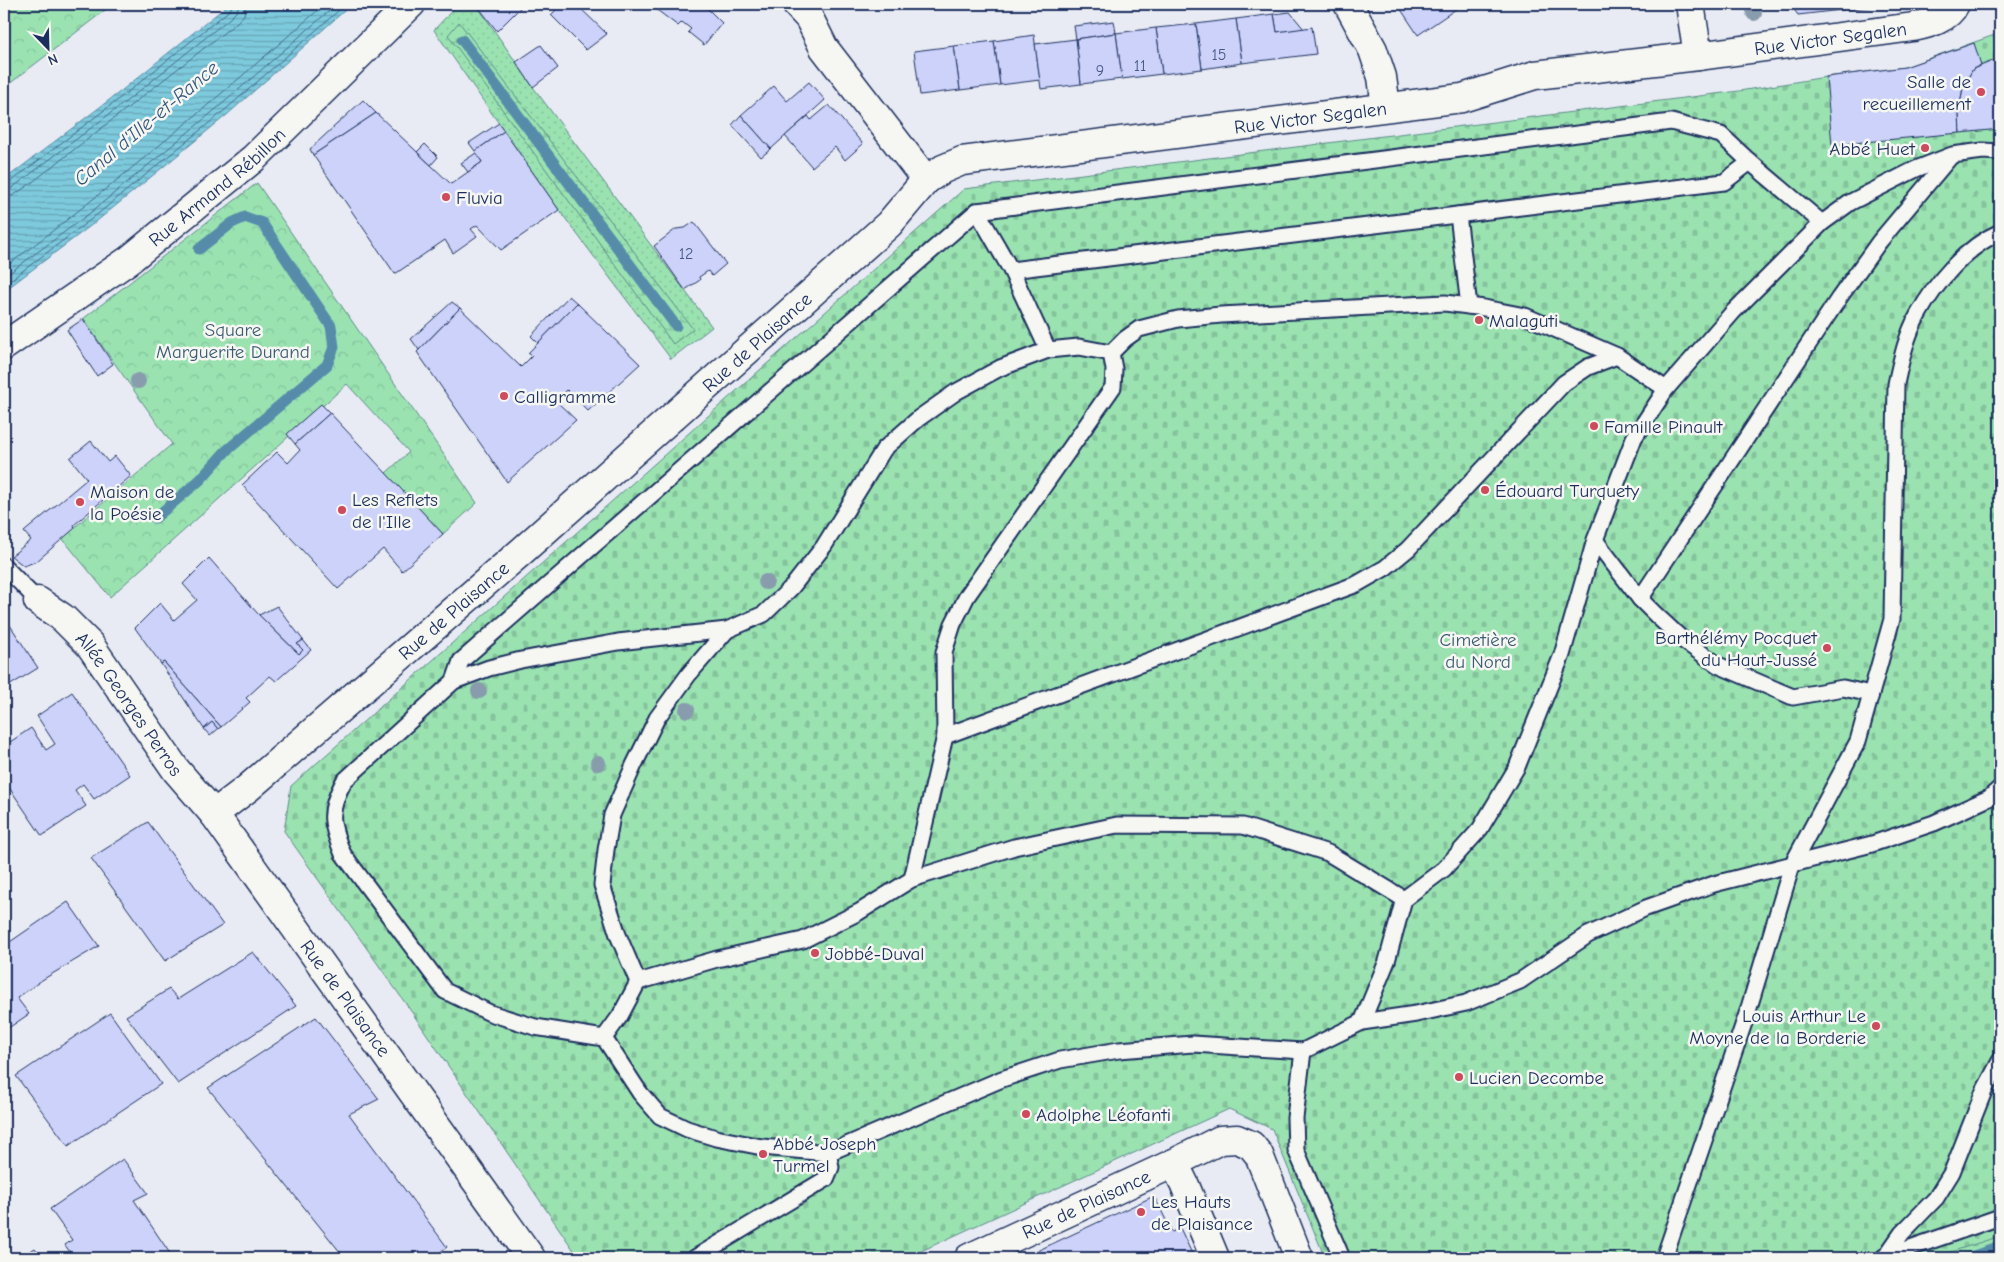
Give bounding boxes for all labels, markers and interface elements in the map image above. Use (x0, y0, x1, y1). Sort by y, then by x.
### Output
street label: Rue Victor Segalen (1753, 18, 1908, 60)
north arrow (22, 22, 72, 72)
house number: 15 (1211, 46, 1227, 64)
text: N (45, 50, 60, 69)
water label: Canal d'Ille-et-Rance (69, 56, 223, 191)
house number: 11 (1134, 57, 1146, 75)
house number: 9 (1096, 62, 1104, 80)
place label: Salle de recueillement (1863, 71, 1972, 115)
marker: Salle de recueillement (1975, 86, 1987, 98)
street label: Rue Victor Segalen (1233, 98, 1388, 139)
street label: Rue Armand Rébillon (145, 124, 290, 251)
place label: Abbé Huet (1829, 138, 1916, 160)
marker: Abbé Huet (1919, 142, 1931, 154)
place label: Fluvia (456, 187, 503, 209)
marker: Fluvia (440, 191, 452, 203)
house number: 12 (679, 245, 693, 263)
street label: Rue de Plaisance (698, 288, 816, 397)
place label: Malaguti (1489, 310, 1558, 332)
marker: Malaguti (1473, 314, 1485, 326)
park label: Square Marguerite Durand (156, 319, 310, 363)
place label: Calligramme (514, 386, 616, 408)
marker: Calligramme (498, 390, 510, 402)
place label: Famille Pinault (1604, 416, 1723, 438)
marker: Famille Pinault (1588, 420, 1600, 432)
place label: Édouard Turquety (1495, 480, 1640, 502)
place label: Maison de la Poésie (90, 481, 174, 525)
marker: Édouard Turquety (1479, 484, 1491, 496)
place label: Les Reflets de l'Ille (352, 489, 438, 533)
marker: Maison de la Poésie (74, 496, 86, 508)
marker: Les Reflets de l'Ille (336, 504, 348, 516)
street label: Rue de Plaisance (394, 557, 514, 665)
street label: Allée Georges Perros (71, 627, 186, 781)
place label: Barthélémy Pocquet du Haut-Jussé (1655, 627, 1818, 671)
park label: Cimetière du Nord (1439, 629, 1517, 673)
marker: Barthélémy Pocquet du Haut-Jussé (1821, 642, 1833, 654)
street label: Rue de Plaisance (296, 936, 395, 1061)
place label: Jobbé-Duval (825, 943, 924, 965)
marker: Jobbé-Duval (809, 947, 821, 959)
place label: Louis Arthur Le Moyne de la Borderie (1689, 1005, 1866, 1049)
marker: Louis Arthur Le Moyne de la Borderie (1870, 1020, 1882, 1032)
place label: Lucien Decombe (1469, 1067, 1604, 1089)
marker: Lucien Decombe (1453, 1071, 1465, 1083)
place label: Adolphe Léofanti (1036, 1104, 1171, 1126)
marker: Adolphe Léofanti (1020, 1108, 1032, 1120)
place label: Abbé Joseph Turmel (773, 1133, 876, 1177)
marker: Abbé Joseph Turmel (757, 1148, 769, 1160)
street label: Rue de Plaisance (1019, 1166, 1154, 1244)
place label: Les Hauts de Plaisance (1151, 1191, 1253, 1235)
marker: Les Hauts de Plaisance (1135, 1206, 1147, 1218)

